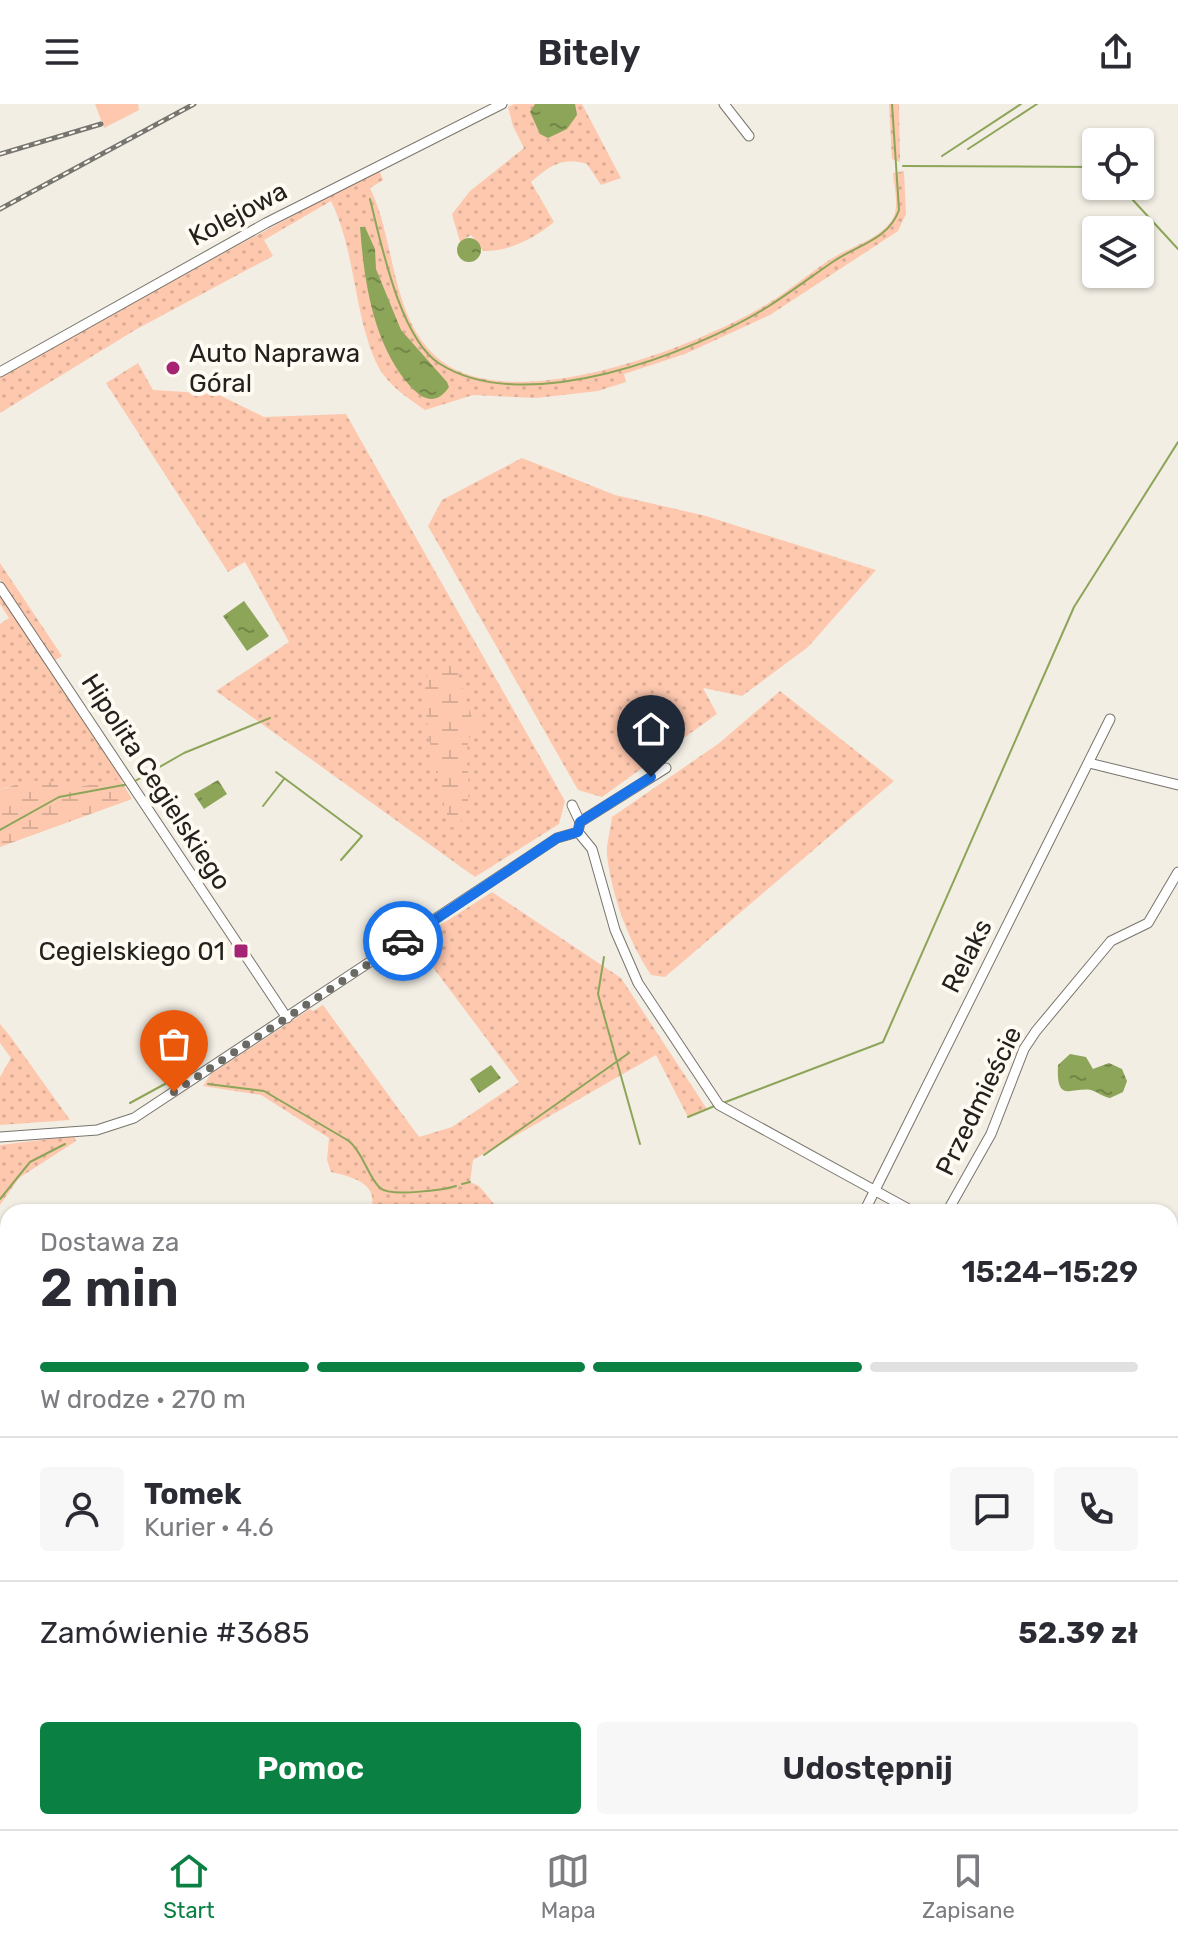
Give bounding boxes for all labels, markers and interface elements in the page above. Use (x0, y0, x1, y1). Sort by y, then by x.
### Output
icon: menu (40, 30, 84, 74)
icon: share (1094, 30, 1138, 74)
text: Bitely (537, 31, 641, 74)
map controls (1082, 128, 1154, 288)
button: locate (1082, 128, 1154, 200)
street label: Kolejowa (184, 175, 292, 253)
button: layers (1082, 216, 1154, 288)
place label: Auto Naprawa Góral (189, 338, 360, 399)
marker: Auto Naprawa Góral (164, 359, 182, 377)
street label: Hipolita Cegielskiego (75, 668, 237, 896)
pin (617, 695, 685, 777)
icon: home (629, 707, 673, 751)
courier (363, 901, 443, 981)
street label: Relaks (935, 914, 999, 998)
icon: car (381, 919, 425, 963)
place label: Cegielskiego 01 (38, 936, 225, 967)
marker: Cegielskiego 01 (232, 942, 250, 960)
pin (140, 1010, 208, 1092)
street label: Przedmieście (930, 1021, 1028, 1181)
icon: bag (152, 1022, 196, 1066)
text: Dostawa za (40, 1227, 179, 1258)
text: 15:24–15:29 (961, 1254, 1138, 1290)
text: 2 min (40, 1257, 179, 1319)
text: W drodze · 270 m (40, 1384, 246, 1415)
button: person (40, 1467, 124, 1551)
button: chat (950, 1467, 1034, 1551)
button: phone (1054, 1467, 1138, 1551)
text: Tomek (144, 1476, 241, 1512)
text: Kurier · 4.6 (144, 1512, 274, 1543)
text: Zamówienie #3685 (40, 1615, 310, 1651)
text: 52.39 zł (1018, 1615, 1138, 1651)
button: Pomoc (40, 1722, 581, 1814)
button: Udostępnij (597, 1722, 1138, 1814)
tab: Start (163, 1849, 215, 1924)
tab: Mapa (541, 1849, 596, 1924)
tab: Zapisane (922, 1849, 1015, 1924)

